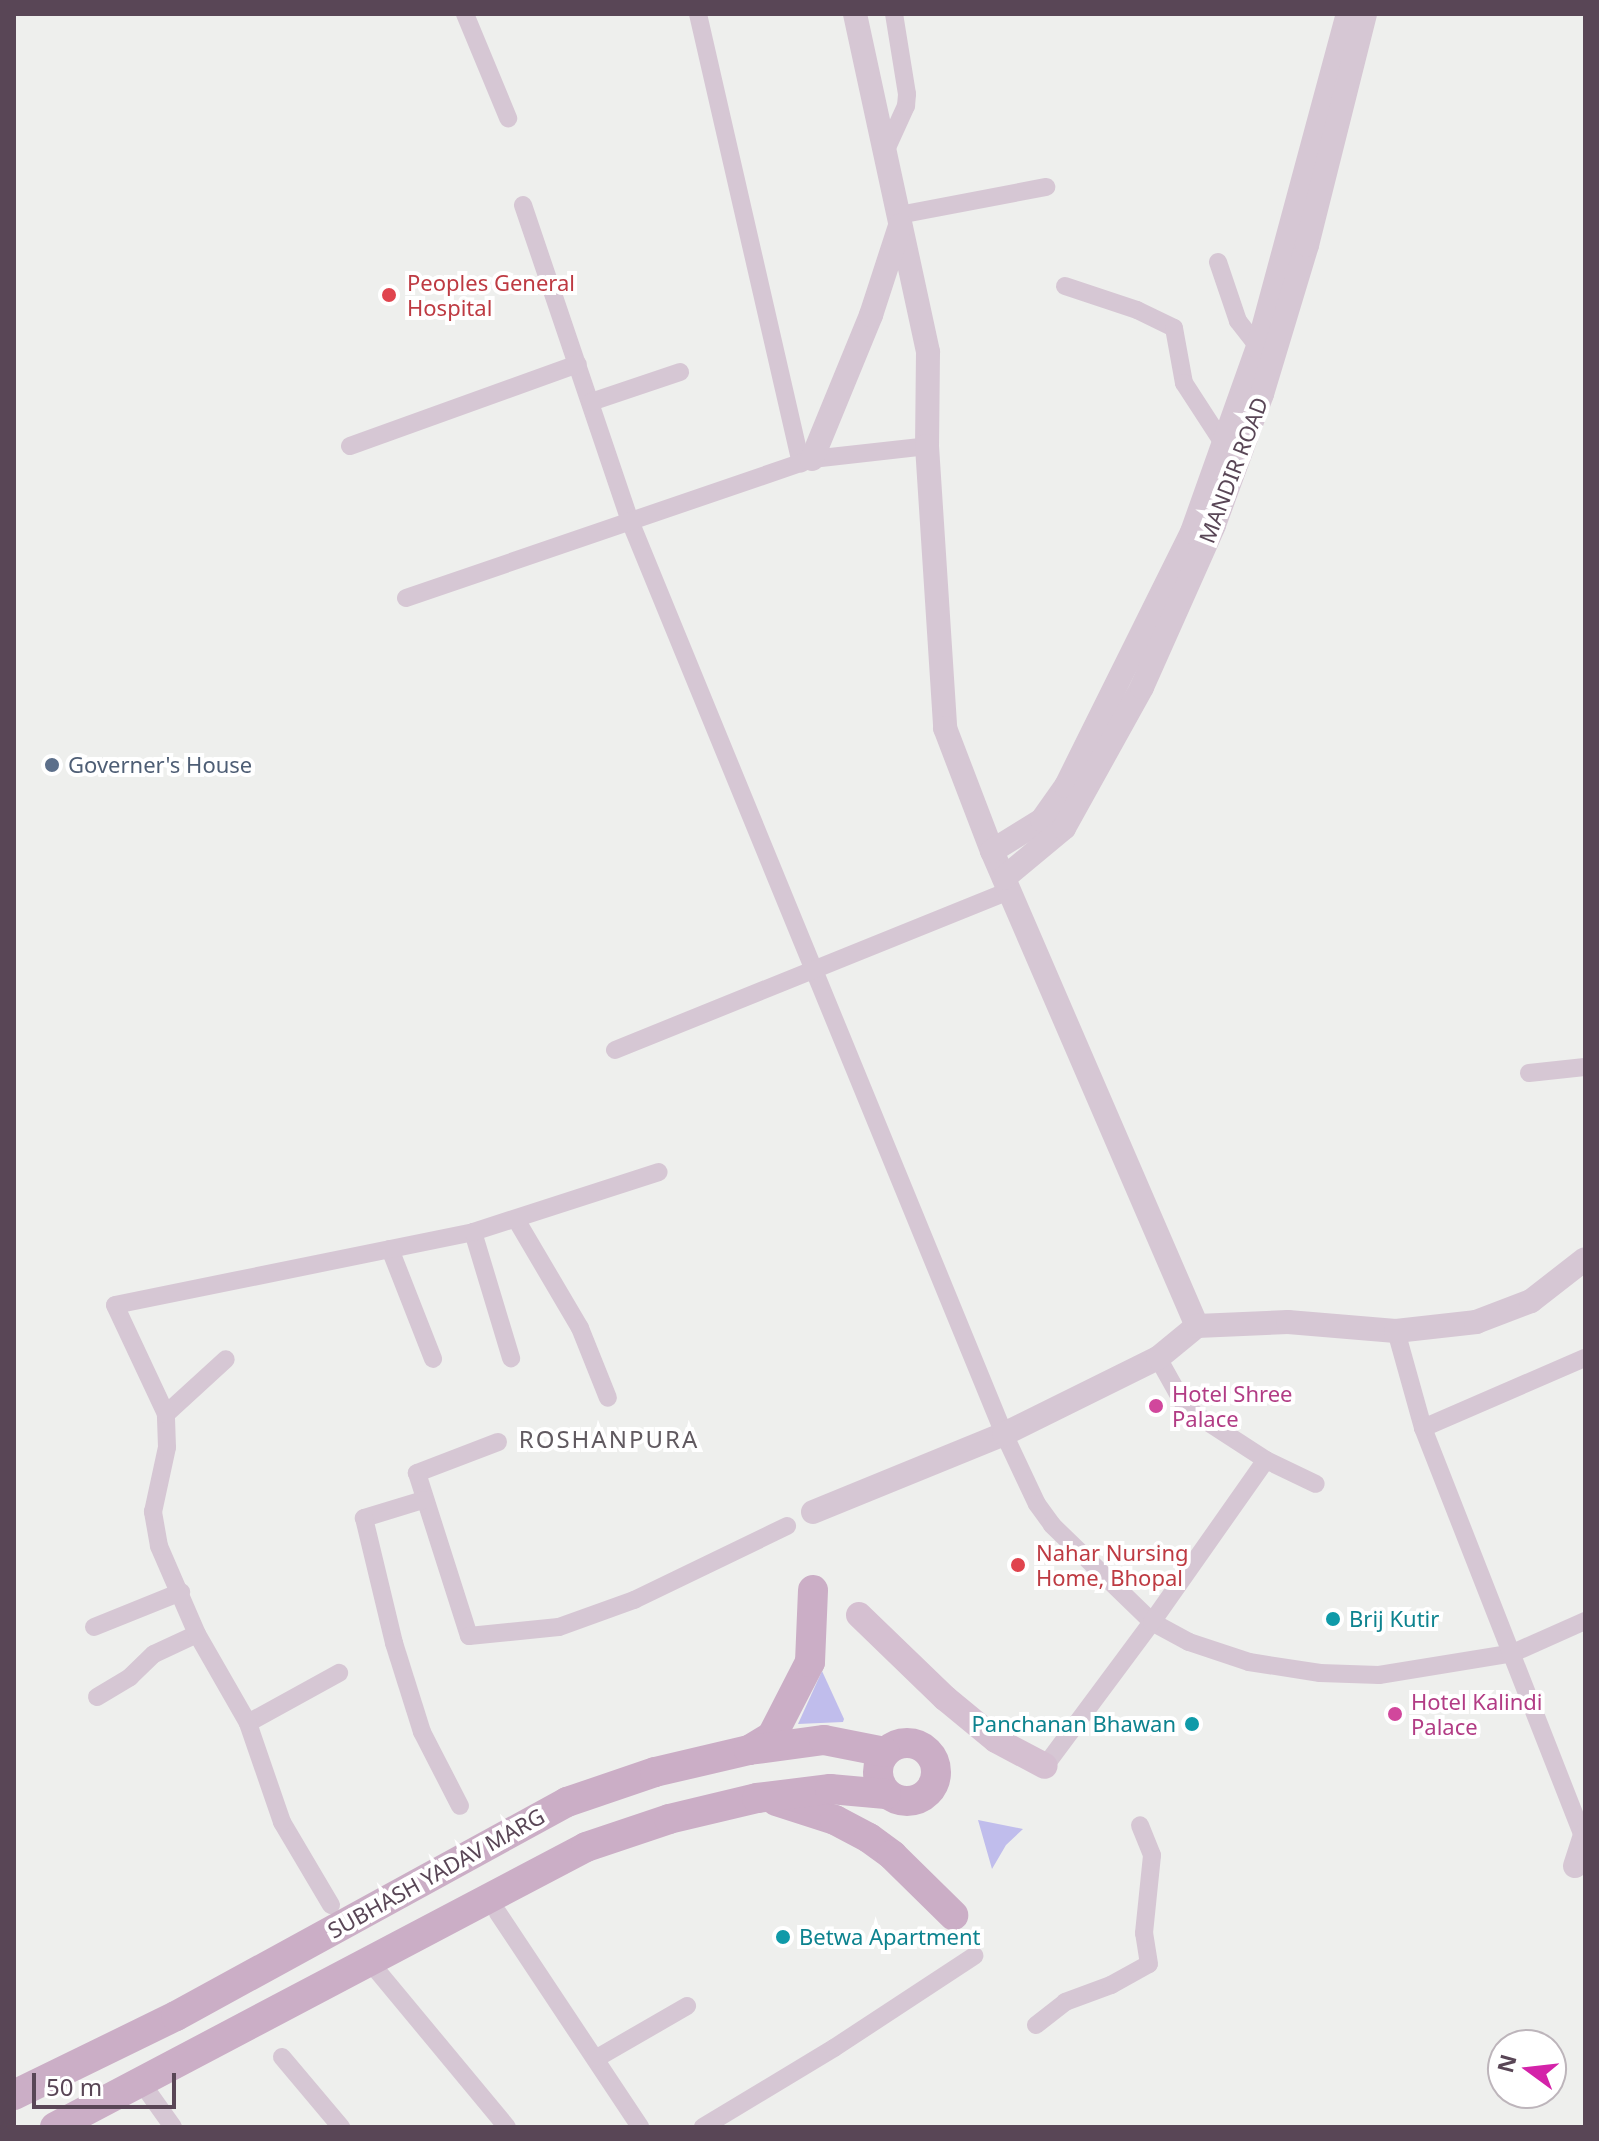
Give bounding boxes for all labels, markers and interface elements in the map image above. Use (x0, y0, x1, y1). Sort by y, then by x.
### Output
place label: Peoples General Hospital (407, 269, 575, 320)
marker: Peoples General Hospital (378, 284, 400, 306)
street label: MANDIR ROAD (1193, 393, 1273, 547)
place label: Governer's House (68, 752, 252, 778)
marker: Governer's House (43, 756, 61, 774)
place label: Hotel Shree Palace (1172, 1380, 1292, 1432)
marker: Hotel Shree Palace (1147, 1397, 1165, 1415)
district label: ROSHANPURA (519, 1425, 699, 1453)
place label: Nahar Nursing Home, Bhopal (1036, 1539, 1189, 1590)
marker: Nahar Nursing Home, Bhopal (1007, 1554, 1029, 1576)
place label: Brij Kutir (1349, 1606, 1439, 1632)
marker: Brij Kutir (1324, 1610, 1342, 1628)
place label: Hotel Kalindi Palace (1411, 1688, 1542, 1740)
marker: Hotel Kalindi Palace (1386, 1705, 1404, 1723)
place label: Panchanan Bhawan (972, 1711, 1176, 1737)
marker: Panchanan Bhawan (1183, 1715, 1201, 1733)
street label: SUBHASH YADAV MARG (323, 1802, 549, 1944)
place label: Betwa Apartment (799, 1924, 980, 1950)
marker: Betwa Apartment (774, 1928, 792, 1946)
north arrow (1487, 2029, 1567, 2109)
text: N (1489, 2051, 1523, 2076)
scale bar (36, 2057, 180, 2107)
text: 50 m (46, 2070, 102, 2103)

